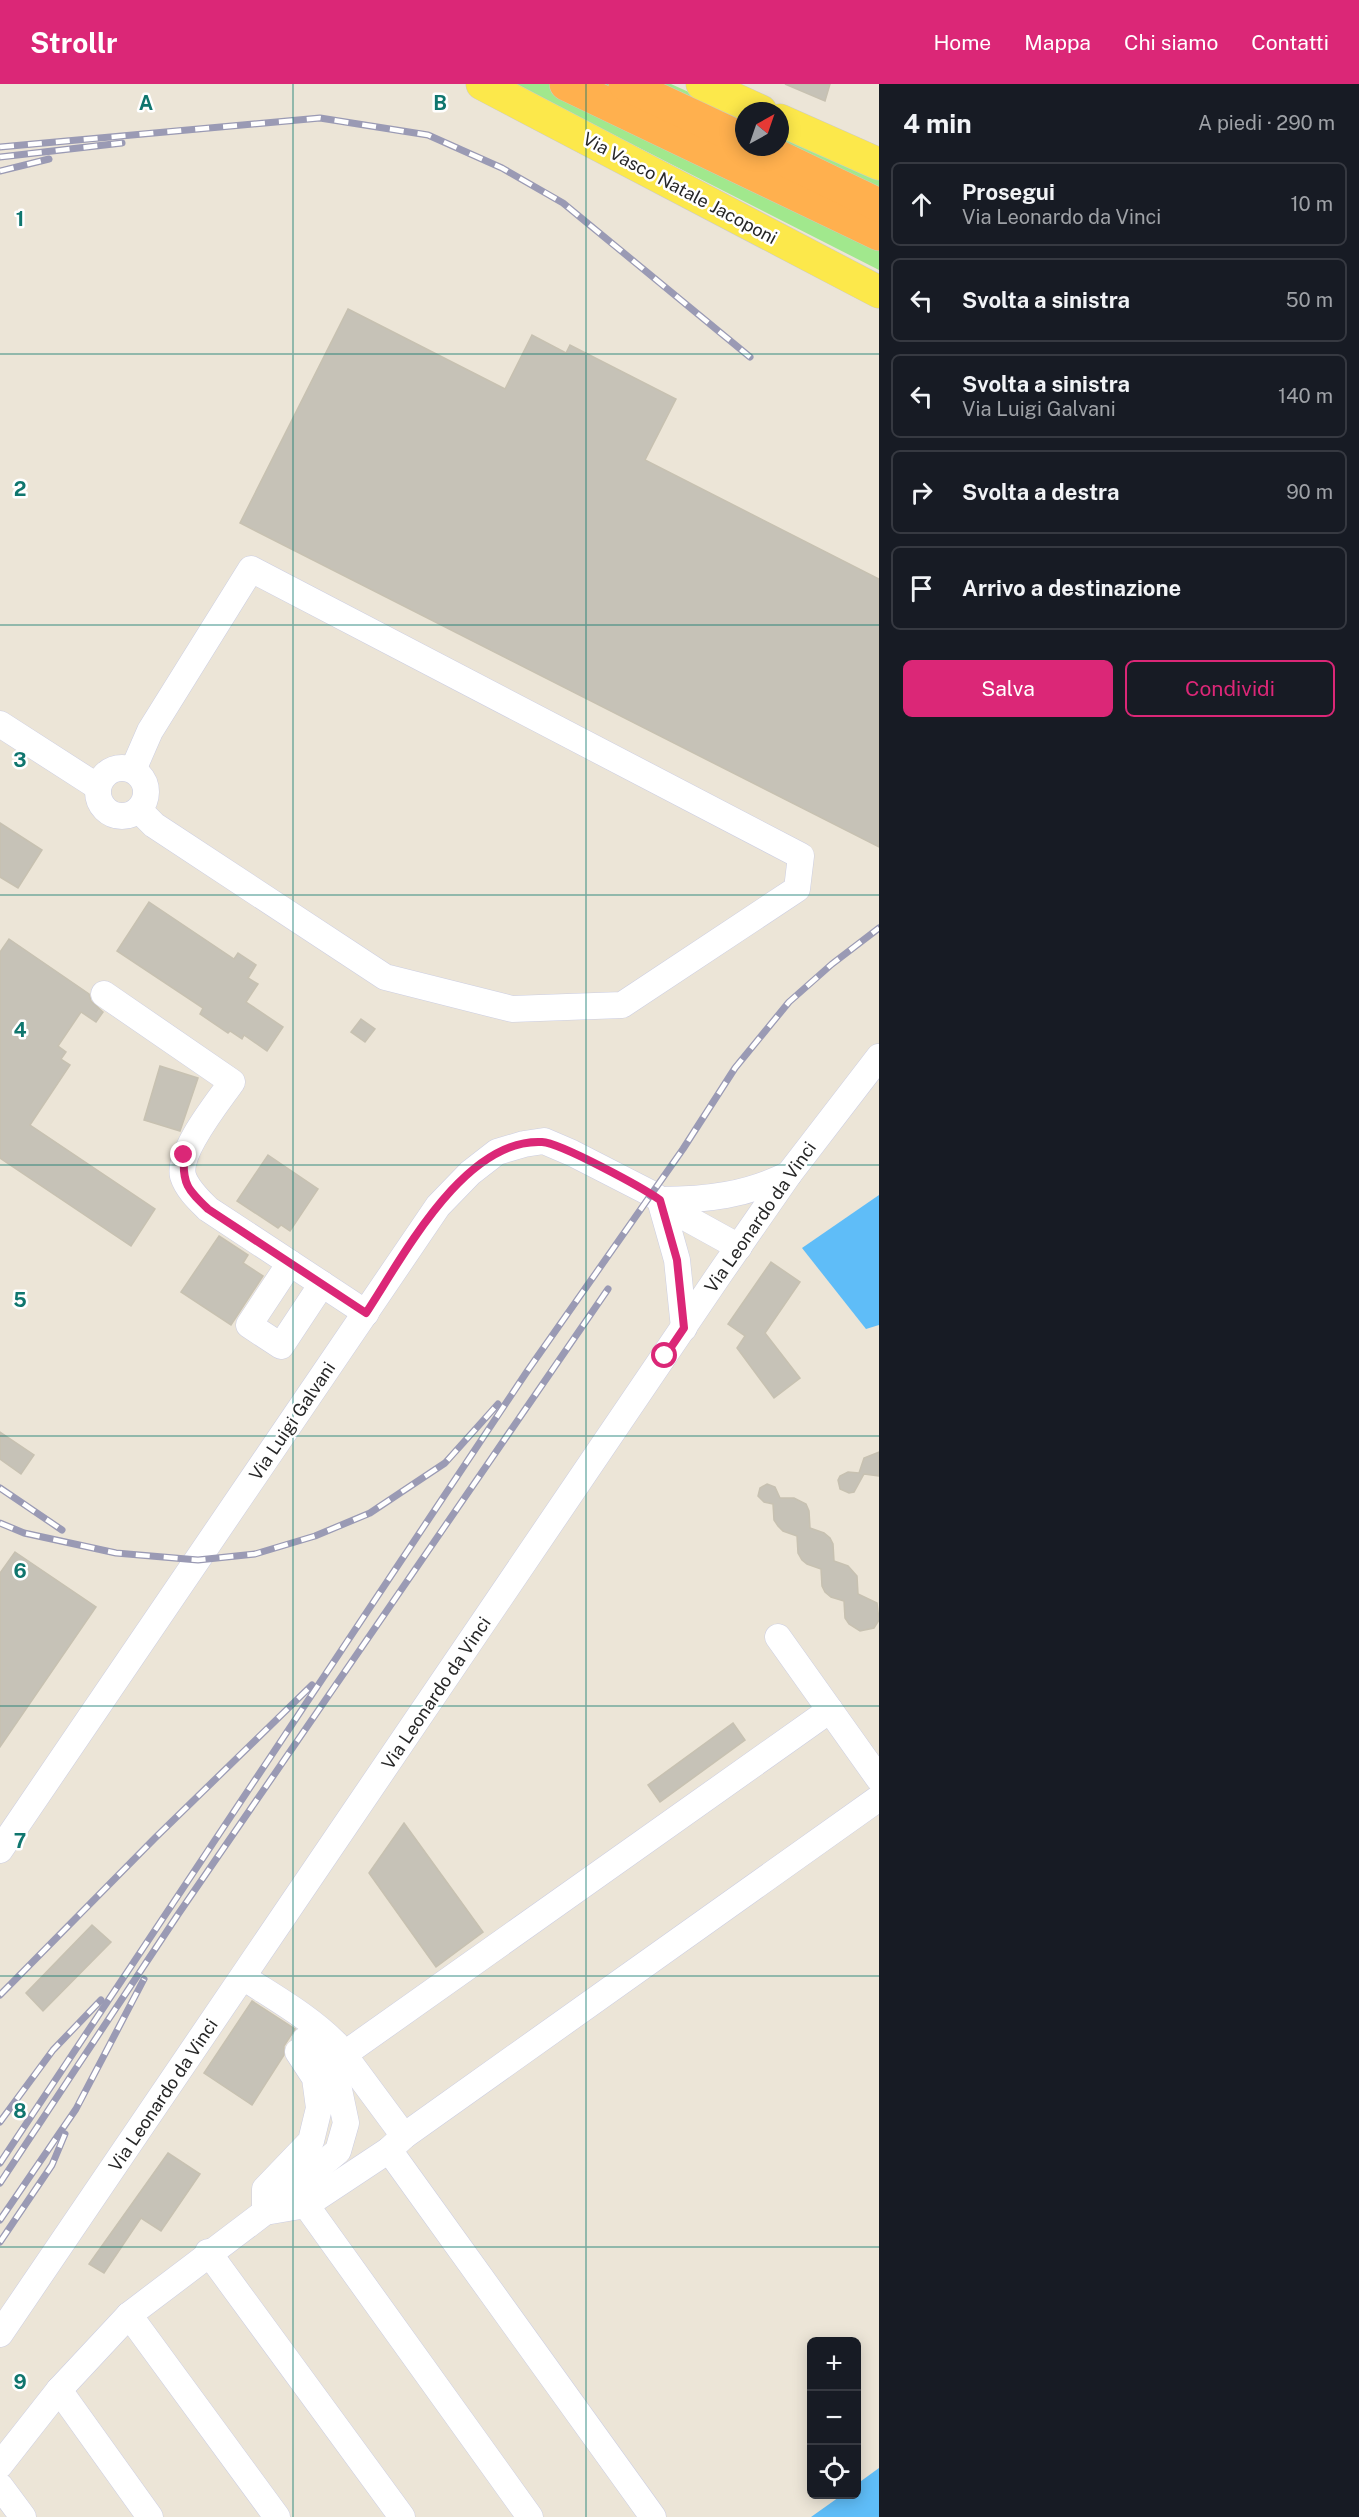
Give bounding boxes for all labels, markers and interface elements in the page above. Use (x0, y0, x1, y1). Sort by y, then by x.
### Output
text: Strollr (30, 26, 118, 59)
text: Home (933, 30, 991, 55)
text: Mappa (1024, 30, 1091, 55)
text: Chi siamo (1124, 30, 1218, 55)
text: Contatti (1251, 30, 1329, 55)
text: A (139, 91, 153, 115)
text: B (433, 91, 447, 115)
north arrow (735, 102, 789, 156)
text: 4 min (903, 108, 972, 139)
text: A piedi · 290 m (1198, 111, 1335, 135)
street label: Via Vasco Natale Jacoponi (579, 128, 781, 248)
text: Prosegui (962, 179, 1055, 205)
icon: ahead (905, 188, 938, 221)
text: 10 m (1290, 192, 1333, 216)
text: Via Leonardo da Vinci (962, 205, 1161, 229)
text: 1 (16, 207, 24, 231)
icon: left (905, 284, 938, 317)
text: Svolta a sinistra (962, 287, 1130, 313)
text: 50 m (1286, 288, 1333, 312)
text: Svolta a sinistra (962, 371, 1130, 397)
icon: left (905, 380, 938, 413)
text: 140 m (1278, 384, 1333, 408)
text: Via Luigi Galvani (962, 397, 1116, 421)
icon: right (905, 476, 938, 509)
text: 2 (14, 477, 26, 501)
text: Svolta a destra (962, 479, 1119, 505)
text: 90 m (1286, 480, 1333, 504)
icon: arrive (905, 572, 938, 605)
text: Arrivo a destinazione (962, 575, 1181, 601)
button: Salva (903, 660, 1113, 717)
button: Condividi (1125, 660, 1335, 717)
text: 3 (13, 748, 27, 772)
text: 4 (13, 1018, 27, 1042)
street label: Via Leonardo da Vinci (700, 1138, 820, 1296)
route end (170, 1141, 196, 1167)
text: 5 (13, 1288, 27, 1312)
route start (651, 1342, 677, 1368)
street label: Via Luigi Galvani (245, 1358, 339, 1484)
text: 6 (13, 1559, 27, 1583)
street label: Via Leonardo da Vinci (377, 1613, 495, 1773)
text: 7 (14, 1829, 26, 1853)
street label: Via Leonardo da Vinci (104, 2015, 222, 2175)
text: 8 (13, 2099, 27, 2123)
map controls (807, 2337, 861, 2499)
button: + (807, 2337, 861, 2391)
text: 9 (13, 2370, 27, 2394)
button: − (807, 2391, 861, 2445)
button: locate (807, 2445, 861, 2499)

